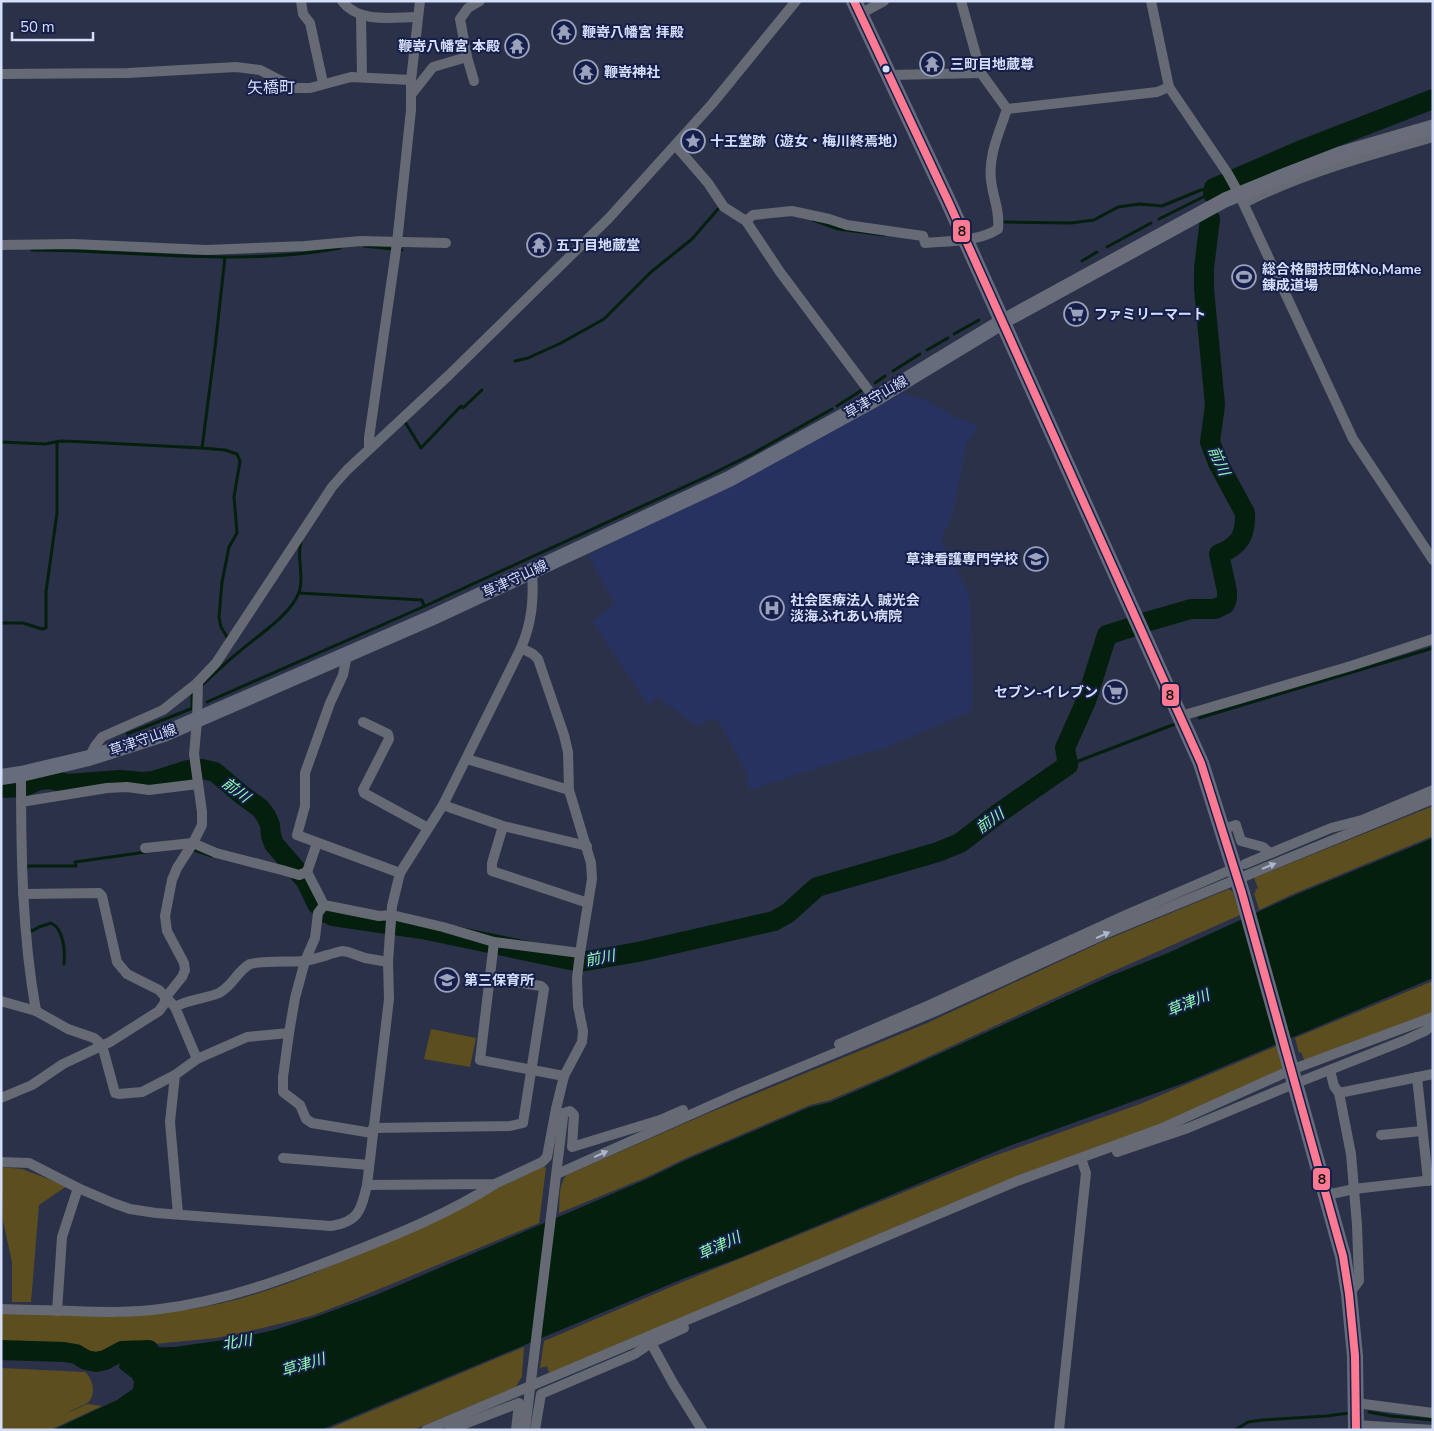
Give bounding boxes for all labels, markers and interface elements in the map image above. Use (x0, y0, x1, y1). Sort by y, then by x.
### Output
scale bar (12, 10, 94, 42)
text: 50 m (20, 17, 55, 37)
temple icon: 鞭嵜八幡宮 拝殿 (551, 19, 577, 45)
place label: 鞭嵜八幡宮 拝殿 (582, 23, 684, 42)
temple icon: 鞭嵜八幡宮 本殿 (504, 33, 530, 59)
place label: 鞭嵜八幡宮 本殿 (398, 37, 500, 56)
temple icon: 三町目地蔵尊 (919, 51, 945, 77)
place label: 三町目地蔵尊 (950, 55, 1034, 74)
temple icon: 鞭嵜神社 (573, 59, 599, 85)
place label: 鞭嵜神社 (604, 63, 660, 82)
unlabelled marker (881, 64, 891, 74)
district label: 矢橋町 (247, 77, 295, 99)
place icon: 十王堂跡（遊女・梅川終焉地） (680, 128, 706, 154)
place label: 十王堂跡（遊女・梅川終焉地） (710, 132, 906, 151)
line badge: 8 (952, 219, 971, 243)
text: 8 (958, 222, 966, 241)
temple icon: 五丁目地蔵堂 (526, 232, 552, 258)
place label: 五丁目地蔵堂 (556, 236, 640, 255)
place label: 総合格闘技団体No,Mame 錬成道場 (1262, 260, 1422, 295)
sports icon: 総合格闘技団体No,Mame 錬成道場 (1231, 264, 1257, 290)
supermarket icon: ファミリーマート (1063, 301, 1089, 327)
place label: ファミリーマート (1094, 305, 1206, 324)
street label: 草津守山線 (841, 371, 911, 423)
water label: 前川 (1204, 443, 1235, 481)
school or university icon: 草津看護専門学校 (1023, 546, 1049, 572)
place label: 草津看護専門学校 (906, 550, 1018, 569)
street label: 草津守山線 (479, 556, 551, 602)
place label: 社会医療法人 誠光会 淡海ふれあい病院 (790, 591, 920, 626)
hospital icon: 社会医療法人 誠光会 淡海ふれあい病院 (759, 595, 785, 621)
supermarket icon: セブン-イレブン (1102, 679, 1128, 705)
place label: セブン-イレブン (994, 683, 1098, 702)
line badge: 8 (1161, 683, 1180, 707)
text: 8 (1166, 686, 1174, 705)
street label: 草津守山線 (107, 720, 179, 760)
water label: 前川 (218, 773, 256, 808)
water label: 前川 (972, 803, 1010, 838)
one-way arrow (1262, 862, 1276, 870)
one-way arrow (1096, 931, 1110, 939)
water label: 前川 (583, 945, 619, 971)
school or university icon: 第三保育所 (434, 967, 460, 993)
place label: 第三保育所 (464, 971, 534, 990)
water label: 草津川 (1163, 984, 1214, 1021)
one-way arrow (594, 1150, 608, 1158)
line badge: 8 (1312, 1167, 1331, 1191)
text: 8 (1318, 1170, 1326, 1189)
water label: 草津川 (694, 1227, 745, 1265)
water label: 北川 (221, 1329, 255, 1354)
water label: 草津川 (279, 1348, 329, 1381)

